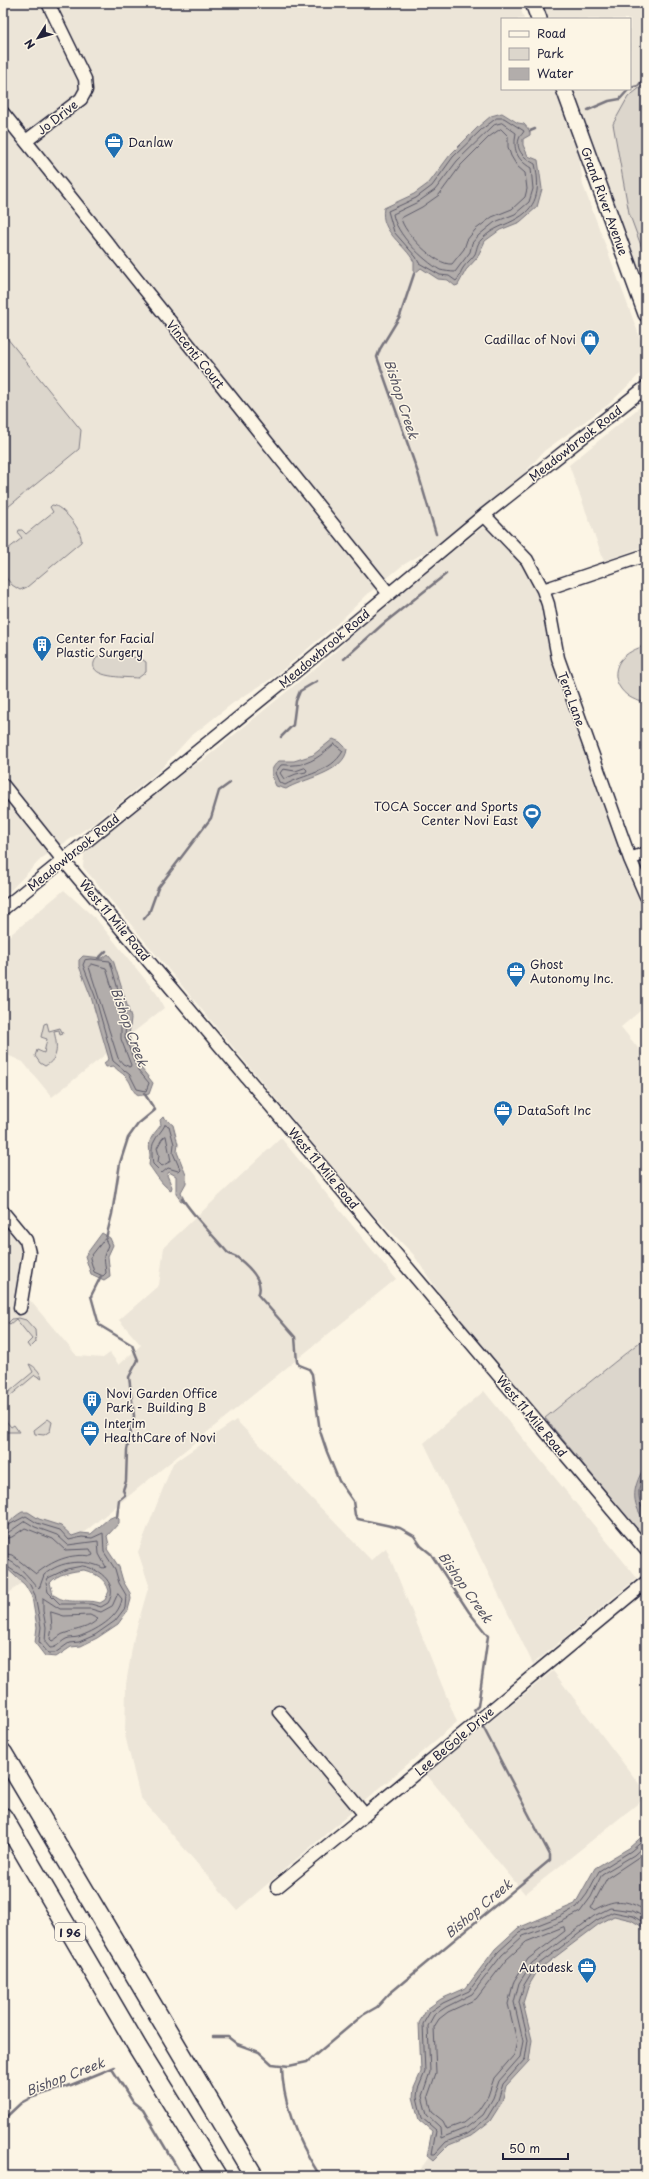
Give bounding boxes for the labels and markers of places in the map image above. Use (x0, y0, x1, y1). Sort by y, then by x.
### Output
office icon: Danlaw (103, 131, 125, 159)
place label: Danlaw (128, 133, 174, 151)
shop icon: Cadillac of Novi (579, 328, 601, 356)
place label: Cadillac of Novi (484, 330, 576, 348)
place label: Center for Facial Plastic Surgery (56, 629, 154, 661)
building icon: Center for Facial Plastic Surgery (31, 634, 53, 662)
place label: TOCA Soccer and Sports Center Novi East (374, 797, 518, 829)
sports icon: TOCA Soccer and Sports Center Novi East (521, 802, 543, 830)
place label: Ghost Autonomy Inc. (530, 955, 614, 987)
office icon: Ghost Autonomy Inc. (505, 960, 527, 988)
office icon: DataSoft Inc (492, 1099, 514, 1127)
place label: DataSoft Inc (517, 1101, 591, 1119)
place label: Novi Garden Office Park - Building B (106, 1384, 217, 1416)
building icon: Novi Garden Office Park - Building B (81, 1389, 103, 1417)
place label: Interim HealthCare of Novi (104, 1414, 216, 1446)
office icon: Interim HealthCare of Novi (79, 1419, 101, 1447)
office icon: Autodesk (576, 1956, 598, 1984)
place label: Autodesk (519, 1958, 573, 1976)

